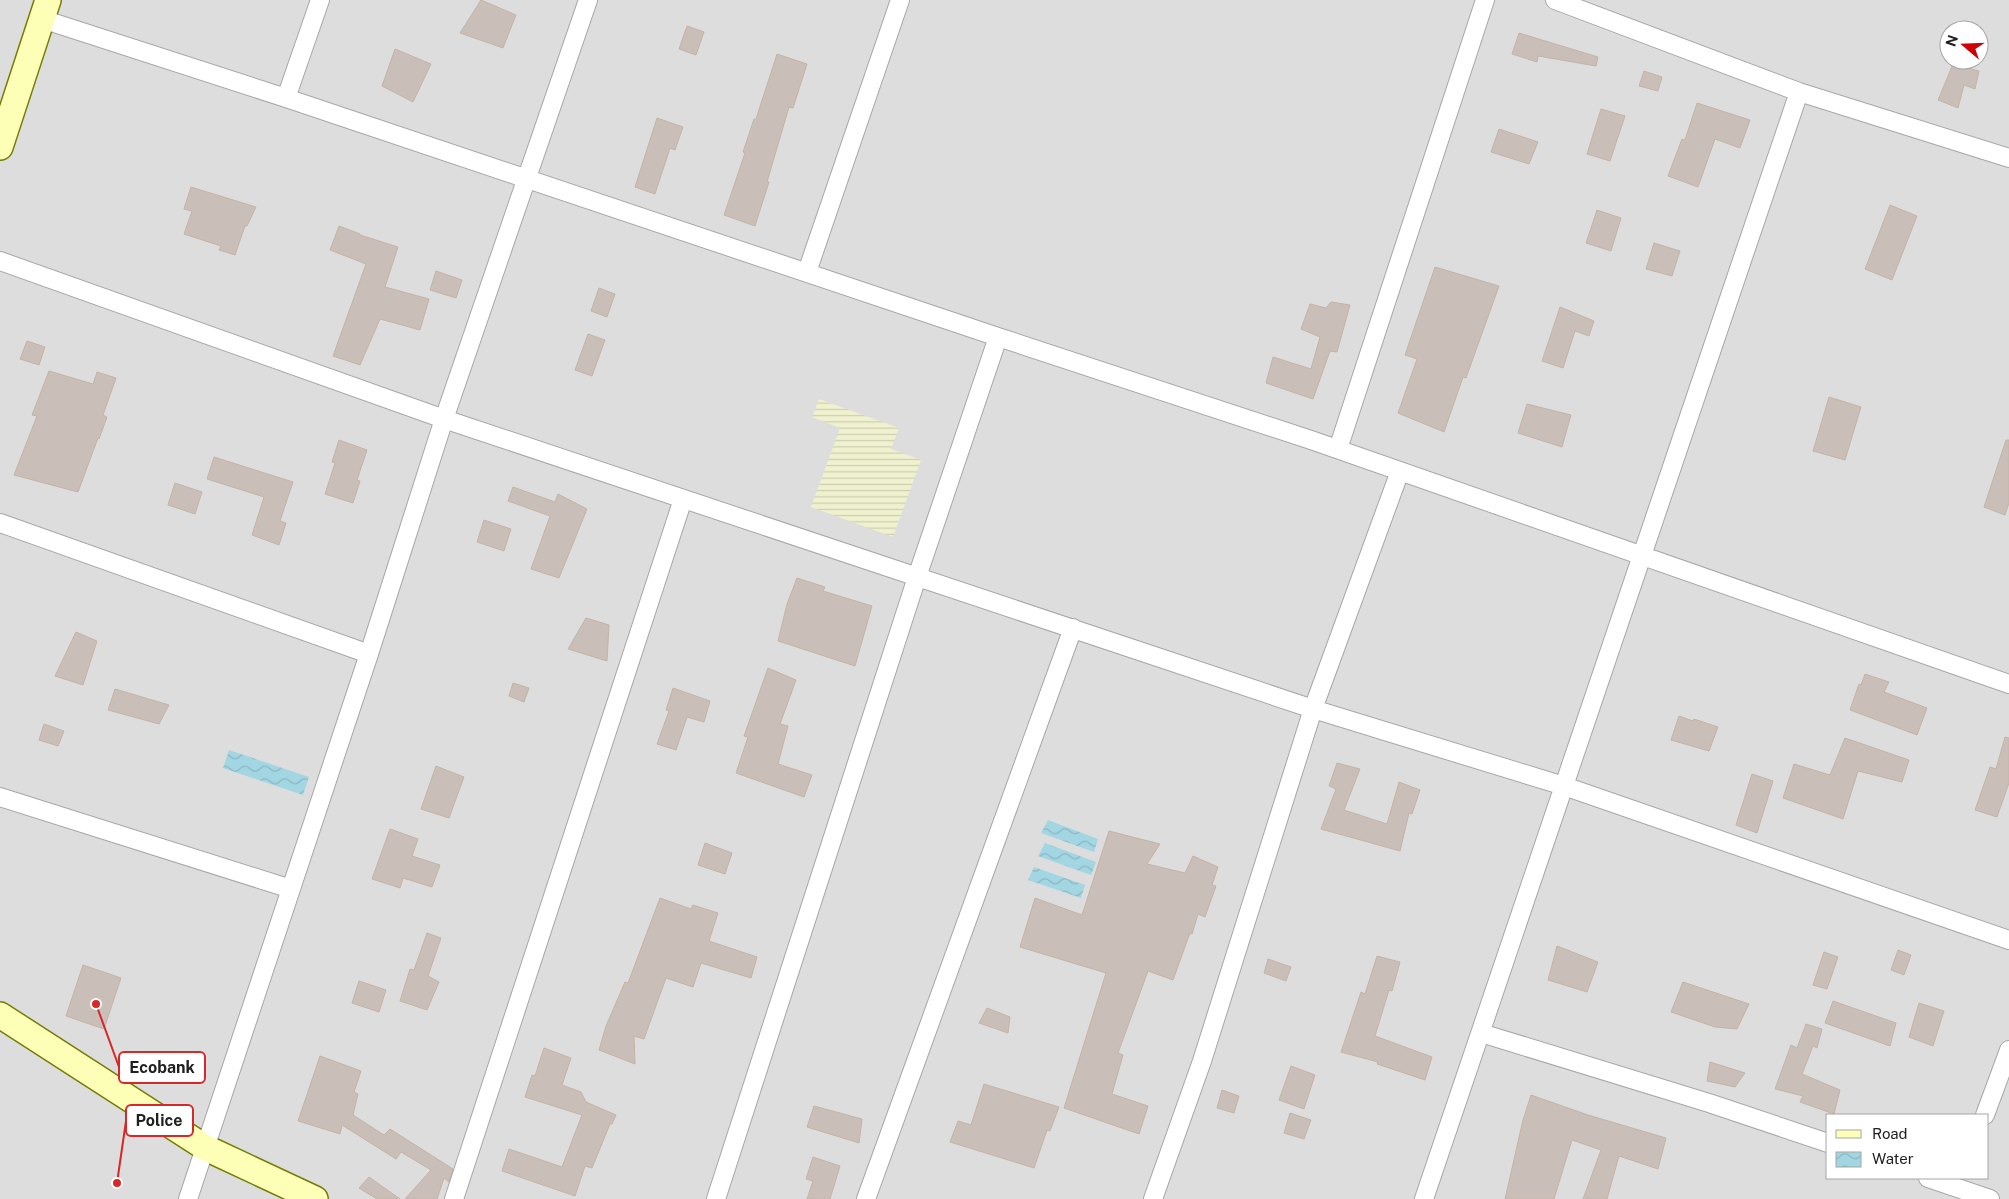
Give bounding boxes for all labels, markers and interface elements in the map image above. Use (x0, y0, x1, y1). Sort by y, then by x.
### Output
north arrow (1939, 20, 1989, 70)
text: N (1942, 33, 1961, 49)
callout: Ecobank (119, 1052, 205, 1083)
text: Ecobank (129, 1058, 195, 1077)
callout: Police (126, 1105, 193, 1136)
text: Police (136, 1111, 182, 1130)
legend (1826, 1114, 1989, 1179)
text: Road (1872, 1125, 1908, 1142)
text: Water (1872, 1150, 1914, 1167)

